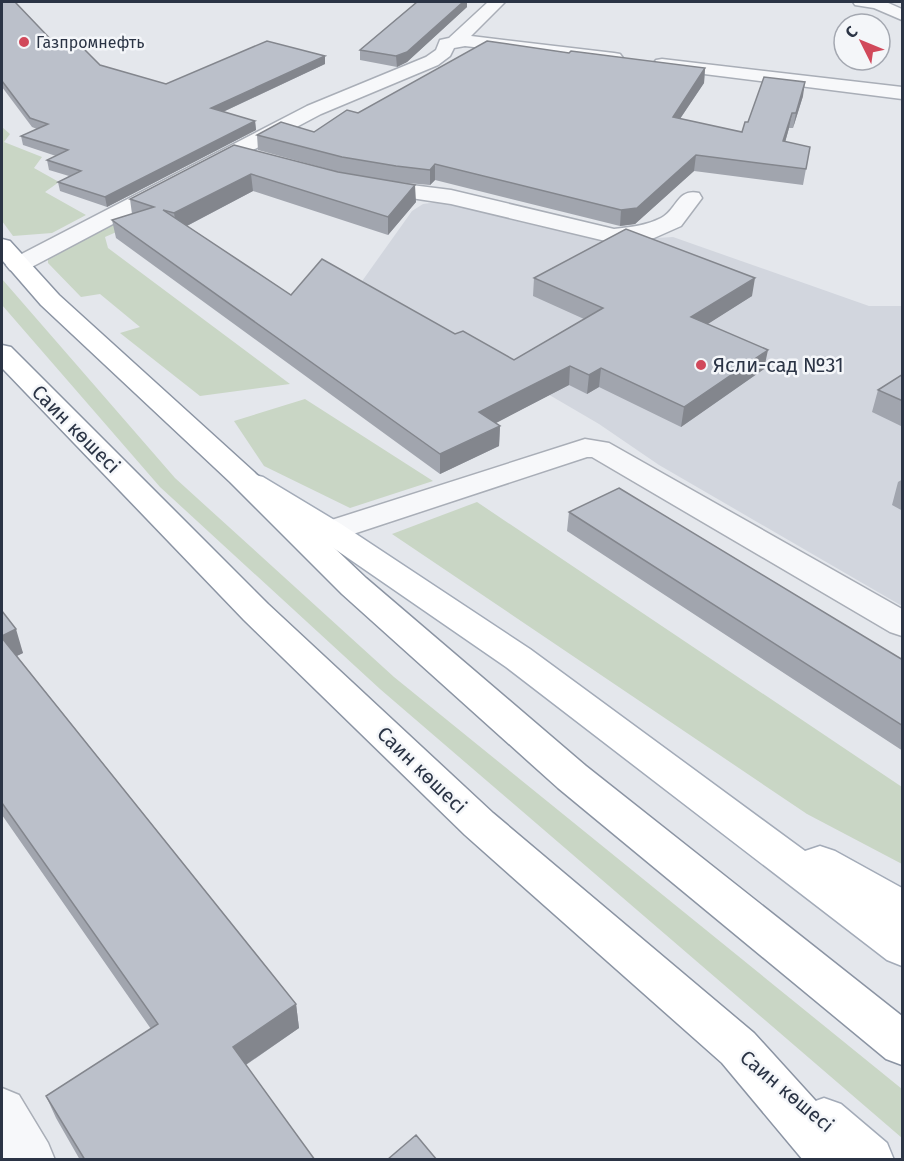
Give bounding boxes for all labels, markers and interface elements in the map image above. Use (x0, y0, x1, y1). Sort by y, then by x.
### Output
north arrow (832, 12, 892, 72)
text: С (841, 22, 862, 42)
place label: Газпромнефть (36, 33, 145, 52)
marker: Газпромнефть (17, 35, 31, 49)
place label: Ясли-сад №31 (713, 353, 844, 377)
marker: Ясли-сад №31 (694, 358, 708, 372)
street label: Саин көшесі (27, 380, 125, 478)
street label: Саин көшесі (372, 721, 472, 819)
street label: Саин көшесі (735, 1045, 839, 1137)

